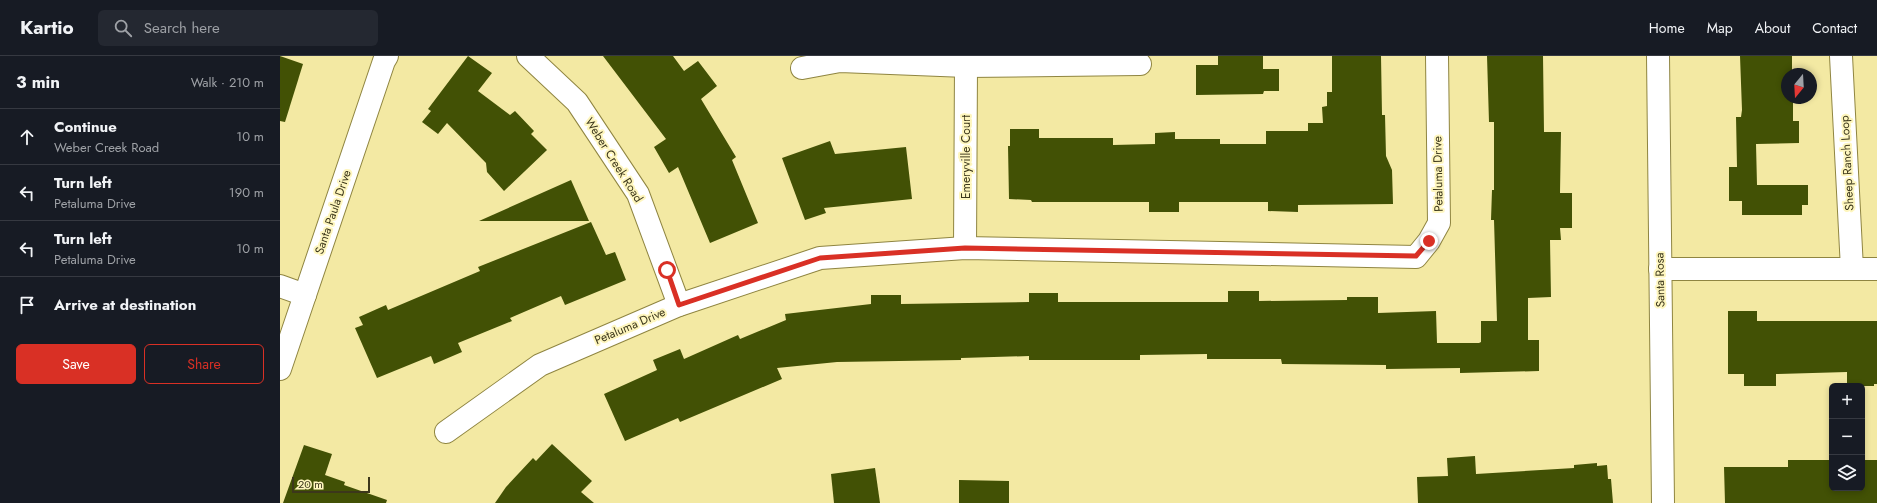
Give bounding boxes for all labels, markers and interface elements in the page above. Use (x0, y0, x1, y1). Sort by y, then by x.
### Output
search box (98, 10, 378, 46)
text: Kartio (20, 14, 74, 41)
icon: search (112, 17, 134, 39)
text: Search here (144, 17, 220, 39)
text: Home (1649, 18, 1685, 38)
text: Map (1707, 18, 1733, 38)
text: About (1755, 18, 1790, 38)
text: Contact (1812, 18, 1857, 38)
north arrow (1781, 68, 1817, 104)
text: 3 min (16, 70, 60, 94)
text: Walk · 210 m (191, 73, 264, 92)
street label: Weber Creek Road (581, 114, 647, 206)
street label: Emeryville Court (957, 115, 975, 199)
street label: Sheep Ranch Loop (1836, 115, 1858, 211)
text: Continue (54, 116, 117, 138)
icon: ahead (16, 126, 38, 148)
text: 10 m (236, 127, 264, 146)
street label: Petaluma Drive (1428, 136, 1448, 212)
text: Weber Creek Road (54, 138, 159, 157)
street label: Santa Paula Drive (310, 167, 356, 257)
text: Turn left (54, 172, 112, 194)
icon: left (16, 182, 38, 204)
text: 190 m (229, 183, 264, 202)
text: Petaluma Drive (54, 194, 136, 213)
text: Turn left (54, 228, 112, 250)
route end (1420, 232, 1438, 250)
icon: left (16, 238, 38, 260)
text: 10 m (236, 239, 264, 258)
text: Petaluma Drive (54, 250, 136, 269)
street label: Santa Rosa (1651, 252, 1669, 308)
route start (658, 261, 676, 279)
icon: arrive (16, 294, 38, 316)
text: Arrive at destination (54, 294, 196, 316)
street label: Petaluma Drive (592, 303, 668, 349)
button: Save (16, 344, 136, 384)
button: Share (144, 344, 264, 384)
map controls (1829, 383, 1865, 491)
button: + (1829, 383, 1865, 419)
button: − (1829, 419, 1865, 455)
button: layers (1829, 455, 1865, 491)
scale bar (292, 475, 370, 494)
text: 20 m (298, 476, 323, 492)

